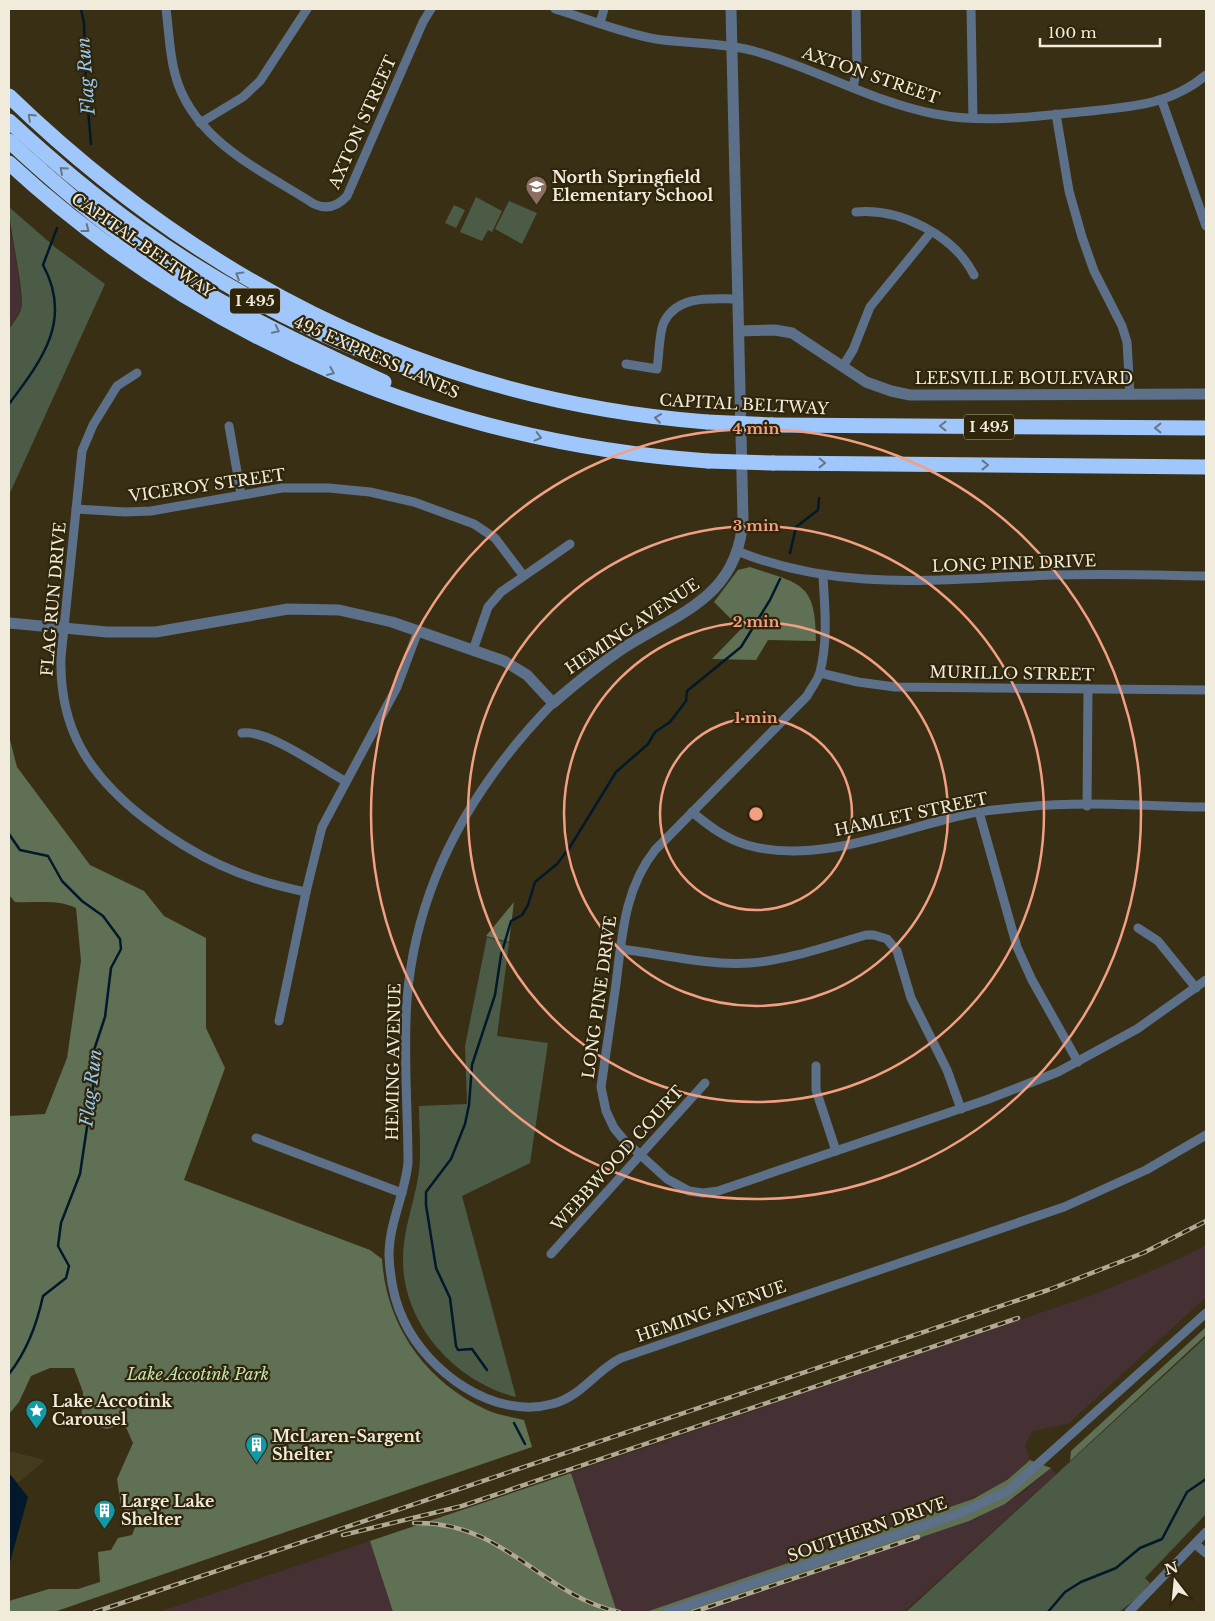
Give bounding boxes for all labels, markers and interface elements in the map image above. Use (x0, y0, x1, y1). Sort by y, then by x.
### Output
scale bar (1040, 15, 1160, 47)
text: 100 m (1048, 23, 1097, 42)
water label: Flag Run (72, 36, 100, 117)
street label: AXTON STREET (799, 42, 942, 108)
street label: AXTON STREET (323, 52, 400, 193)
one-way arrow (27, 114, 36, 123)
one-way arrow (59, 167, 68, 176)
place label: North Springfield Elementary School (552, 167, 714, 205)
school or university icon: North Springfield Elementary School (524, 174, 548, 205)
street label: CAPITAL BELTWAY (68, 188, 218, 302)
one-way arrow (80, 223, 89, 231)
one-way arrow (236, 271, 245, 281)
road number: I 495 (230, 288, 280, 314)
street label: 495 EXPRESS LANES (291, 311, 463, 403)
one-way arrow (271, 324, 280, 334)
one-way arrow (326, 365, 335, 376)
street label: LEESVILLE BOULEVARD (915, 368, 1133, 388)
street label: CAPITAL BELTWAY (659, 390, 830, 418)
one-way arrow (654, 413, 662, 423)
road number: I 495 (964, 414, 1014, 440)
text: 4 min (733, 419, 780, 438)
one-way arrow (938, 421, 946, 431)
one-way arrow (1153, 423, 1161, 433)
one-way arrow (534, 431, 543, 442)
one-way arrow (818, 458, 826, 469)
one-way arrow (981, 460, 989, 471)
street label: VICEROY STREET (127, 464, 287, 506)
text: 3 min (733, 516, 779, 535)
street label: FLAG RUN DRIVE (36, 521, 70, 677)
street label: LONG PINE DRIVE (931, 550, 1097, 576)
street label: HEMING AVENUE (561, 574, 703, 678)
text: 2 min (733, 612, 779, 631)
street label: MURILLO STREET (929, 662, 1095, 684)
text: 1 min (734, 708, 778, 727)
street label: HAMLET STREET (832, 788, 990, 840)
centre of rings (747, 805, 765, 823)
street label: LONG PINE DRIVE (578, 914, 620, 1080)
street label: HEMING AVENUE (382, 983, 404, 1141)
water label: Flag Run (75, 1048, 107, 1129)
street label: WEBBWOOD COURT (546, 1081, 687, 1235)
street label: HEMING AVENUE (633, 1276, 789, 1346)
park label: Lake Accotink Park (126, 1364, 269, 1384)
place label: Lake Accotink Carousel (52, 1391, 172, 1429)
place icon: Lake Accotink Carousel (24, 1398, 48, 1429)
place label: McLaren-Sargent Shelter (272, 1426, 422, 1464)
building icon: McLaren-Sargent Shelter (244, 1433, 268, 1464)
place label: Large Lake Shelter (121, 1491, 214, 1529)
street label: SOUTHERN DRIVE (785, 1492, 949, 1566)
building icon: Large Lake Shelter (93, 1498, 117, 1529)
north arrow (1150, 1556, 1200, 1606)
text: N (1163, 1558, 1180, 1579)

